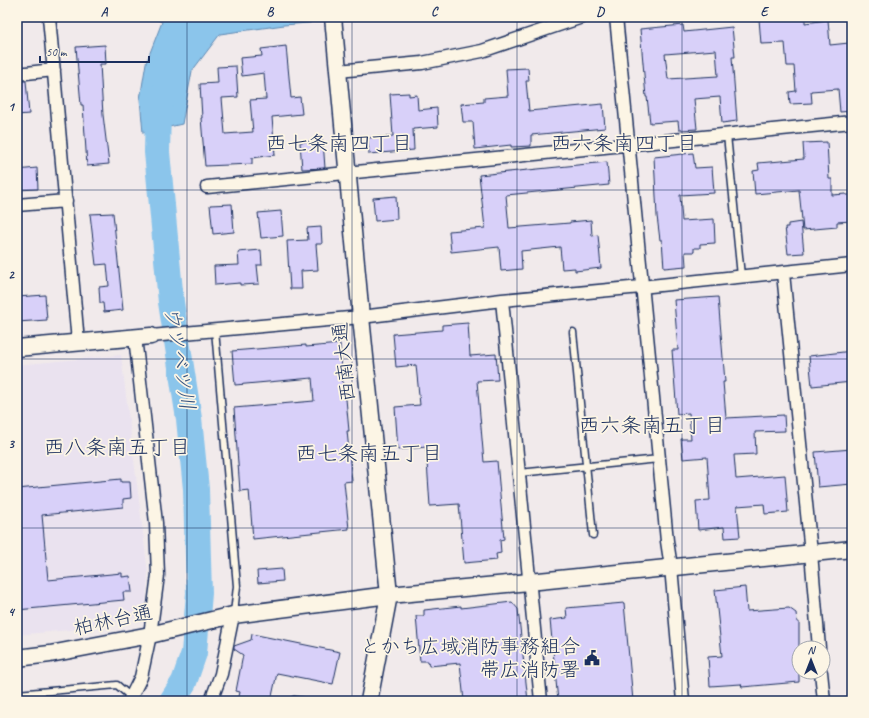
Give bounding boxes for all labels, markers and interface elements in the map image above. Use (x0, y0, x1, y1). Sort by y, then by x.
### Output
text: A (101, 4, 109, 20)
text: B (267, 4, 275, 20)
text: C (431, 4, 439, 20)
text: D (596, 4, 605, 20)
text: E (761, 4, 770, 20)
scale bar (40, 38, 149, 64)
text: 50 m (46, 44, 68, 60)
text: 1 (8, 99, 16, 115)
district label: 西七条南四丁目 (266, 130, 413, 156)
district label: 西六条南四丁目 (551, 130, 698, 156)
text: 2 (8, 267, 15, 283)
water label: ウツベツ川 (159, 304, 201, 412)
street label: 西南大通 (327, 321, 361, 403)
district label: 西六条南五丁目 (579, 412, 726, 438)
district label: 西八条南五丁目 (44, 434, 191, 460)
text: 3 (8, 436, 15, 452)
district label: 西七条南五丁目 (296, 440, 443, 466)
street label: 柏林台通 (71, 599, 155, 641)
text: 4 (8, 604, 16, 620)
place label: とかち広域消防事務組合 帯広消防署 (360, 634, 580, 682)
north arrow (791, 640, 831, 680)
text: N (808, 643, 817, 657)
public building icon: とかち広域消防事務組合 帯広消防署 (583, 649, 601, 667)

